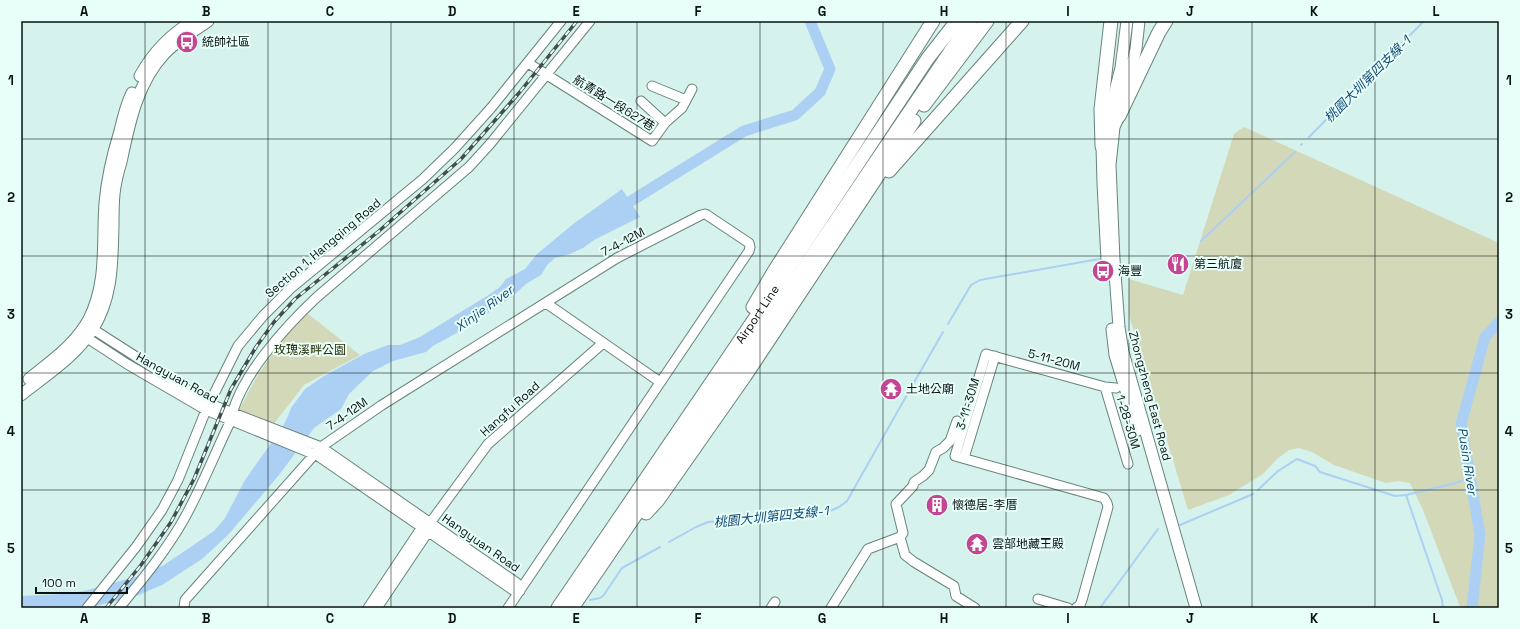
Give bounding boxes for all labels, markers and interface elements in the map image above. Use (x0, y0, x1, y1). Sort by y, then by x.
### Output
text: A (80, 3, 89, 20)
text: B (202, 3, 211, 20)
text: C (326, 3, 334, 20)
text: D (448, 3, 457, 20)
text: E (572, 3, 580, 20)
text: F (695, 3, 702, 20)
text: G (818, 3, 826, 20)
text: H (940, 3, 948, 20)
text: I (1066, 3, 1070, 20)
text: J (1186, 3, 1194, 20)
text: K (1310, 3, 1319, 20)
text: L (1432, 3, 1440, 20)
bus stop icon: 統帥社區 (174, 29, 200, 55)
water label: 桃園大圳第四支線-1 (1321, 31, 1415, 126)
place label: 統帥社區 (202, 34, 250, 50)
text: 1 (8, 72, 14, 89)
street label: 航青路一段627巷 (570, 72, 658, 134)
text: 1 (1506, 72, 1512, 89)
text: 2 (7, 189, 15, 206)
text: 2 (1505, 189, 1513, 206)
street label: Section 1, Hangqing Road (262, 195, 384, 301)
street label: 7-4-12M (598, 224, 648, 260)
restaurant icon: 第三航廈 (1165, 251, 1191, 277)
place label: 第三航廈 (1194, 256, 1242, 272)
bus stop icon: 海豐 (1090, 258, 1116, 284)
place label: 海豐 (1118, 263, 1142, 279)
water label: Xinjie River (452, 280, 518, 335)
street label: Airport Line (732, 282, 783, 347)
text: 3 (7, 306, 15, 323)
text: 3 (1505, 306, 1513, 323)
street label: Zhongzheng East Road (1125, 329, 1175, 463)
park label: 玫瑰溪畔公園 (274, 342, 346, 358)
street label: 5-11-20M (1026, 345, 1082, 375)
street label: Hangyuan Road (133, 349, 221, 407)
temple icon: 土地公廟 (878, 376, 904, 402)
street label: 3-11-30M (953, 376, 983, 432)
street label: Hangfu Road (477, 378, 543, 440)
place label: 土地公廟 (906, 381, 954, 397)
street label: 1-28-30M (1112, 393, 1144, 451)
street label: 7-4-12M (323, 394, 371, 434)
text: 4 (7, 423, 15, 440)
text: 4 (1505, 423, 1513, 440)
water label: Pusin River (1454, 426, 1482, 498)
building icon: 懷德居-李厝 (924, 492, 950, 518)
place label: 懷德居-李厝 (952, 497, 1017, 513)
water label: 桃園大圳第四支線-1 (713, 502, 831, 531)
street label: Hangyuan Road (439, 510, 523, 576)
temple icon: 雲部地藏王殿 (964, 531, 990, 557)
place label: 雲部地藏王殿 (992, 536, 1064, 552)
text: 5 (7, 540, 15, 557)
text: 5 (1505, 540, 1513, 557)
scale bar (36, 569, 127, 595)
text: 100 m (42, 575, 76, 591)
text: A (80, 610, 89, 627)
text: B (202, 610, 211, 627)
text: C (326, 610, 334, 627)
text: D (448, 610, 457, 627)
text: E (572, 610, 580, 627)
text: F (695, 610, 702, 627)
text: G (818, 610, 826, 627)
text: H (940, 610, 948, 627)
text: I (1066, 610, 1070, 627)
text: J (1186, 610, 1194, 627)
text: K (1310, 610, 1319, 627)
text: L (1432, 610, 1440, 627)

